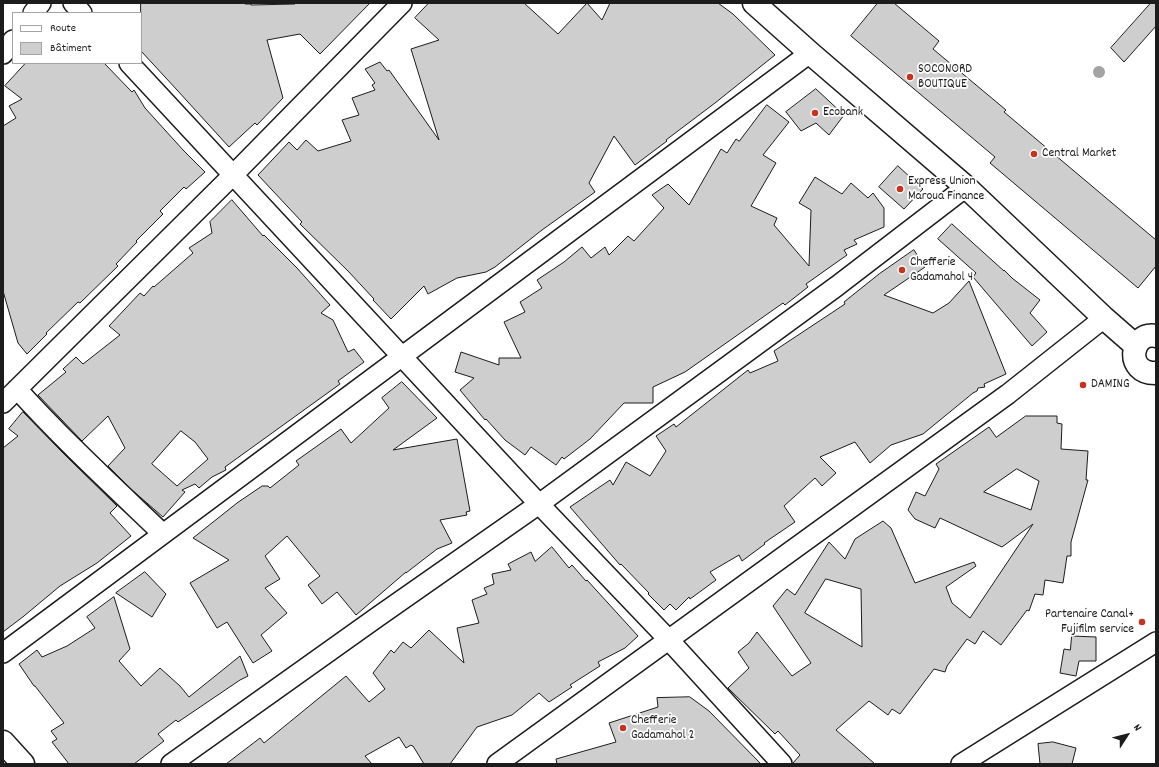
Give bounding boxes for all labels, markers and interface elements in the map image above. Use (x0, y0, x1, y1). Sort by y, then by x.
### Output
legend (12, 12, 142, 64)
text: Route (50, 20, 76, 37)
text: Bâtiment (50, 40, 92, 57)
place label: SOCONORD BOUTIQUE (918, 62, 972, 93)
marker: SOCONORD BOUTIQUE (905, 72, 915, 82)
place label: Ecobank (823, 105, 863, 121)
marker: Ecobank (810, 108, 820, 118)
place label: Central Market (1042, 146, 1116, 162)
marker: Central Market (1029, 149, 1039, 159)
place label: Express Union Maroua Finance (908, 174, 984, 205)
marker: Express Union Maroua Finance (895, 184, 905, 194)
place label: Chefferie Gadamahol 4 (910, 255, 973, 286)
marker: Chefferie Gadamahol 4 (897, 265, 907, 275)
place label: DAMING (1091, 377, 1129, 393)
marker: DAMING (1078, 380, 1088, 390)
place label: Partenaire Canal+ Fujifilm service (1045, 607, 1134, 638)
marker: Partenaire Canal+ Fujifilm service (1137, 617, 1147, 627)
place label: Chefferie Gadamahol 2 (631, 713, 694, 744)
north arrow (1107, 715, 1147, 755)
text: N (1129, 721, 1145, 735)
marker: Chefferie Gadamahol 2 (618, 723, 628, 733)

